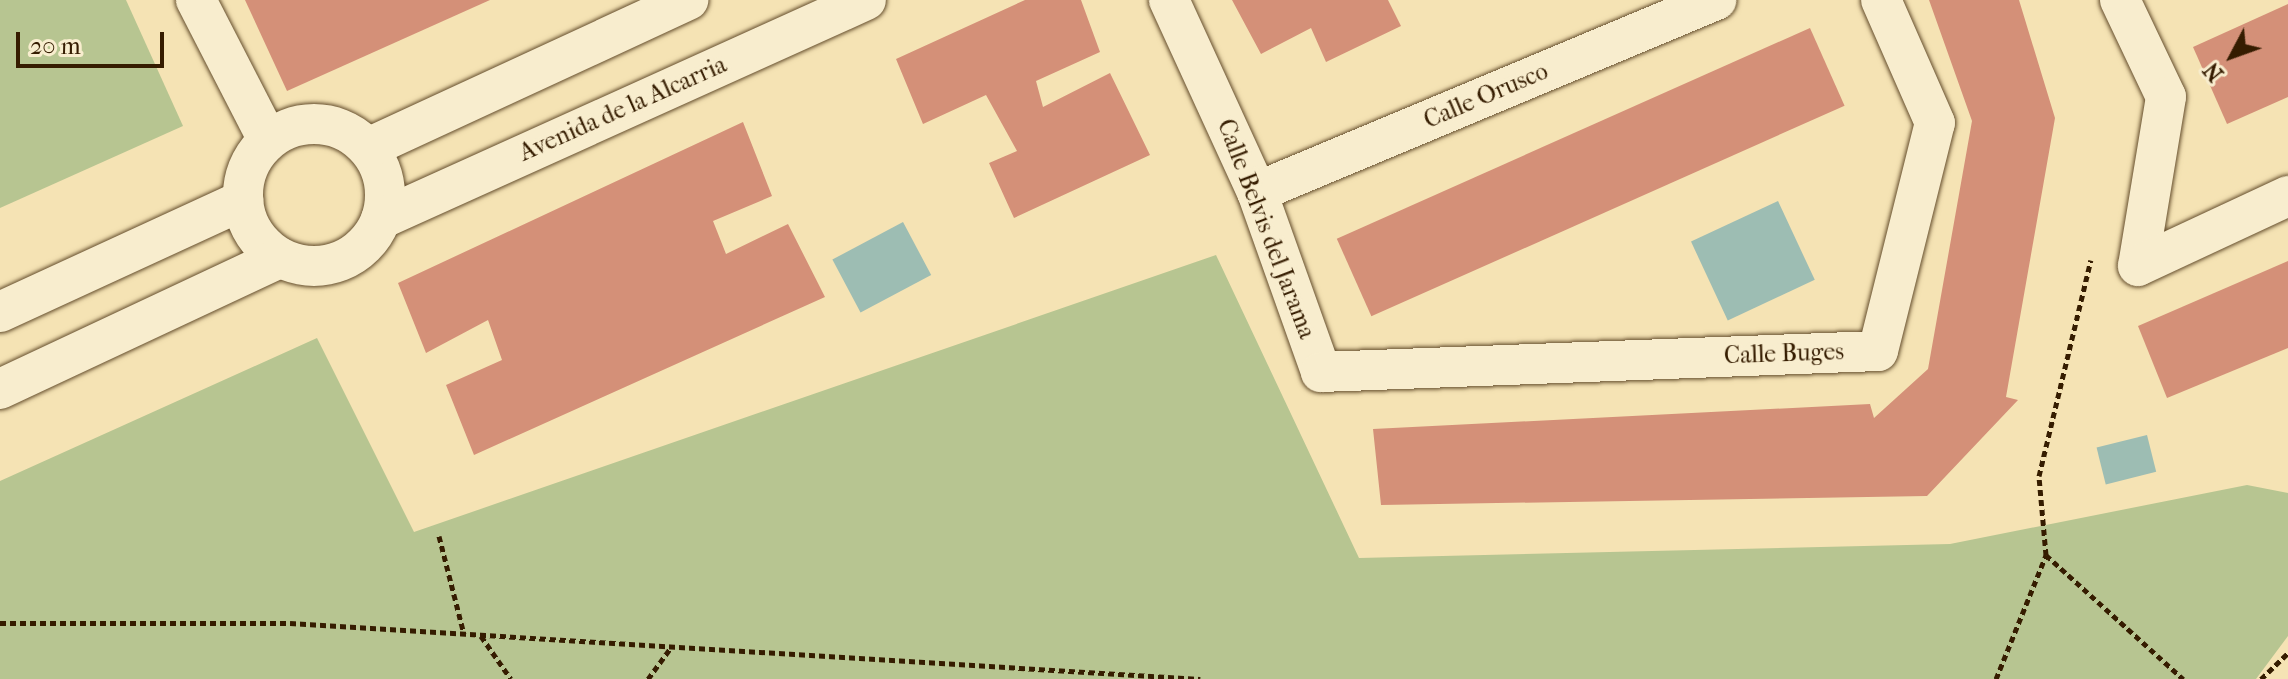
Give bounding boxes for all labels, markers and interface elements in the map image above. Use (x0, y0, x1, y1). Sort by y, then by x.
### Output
scale bar (20, 16, 168, 66)
north arrow (2192, 16, 2272, 96)
text: 20 m (30, 32, 81, 60)
street label: Avenida de la Alcarria (515, 50, 731, 168)
street label: Calle Orusco (1420, 57, 1552, 135)
text: N (2199, 57, 2229, 87)
street label: Calle Belvis del Jarama (1211, 115, 1321, 343)
street label: Calle Buges (1723, 338, 1845, 370)

